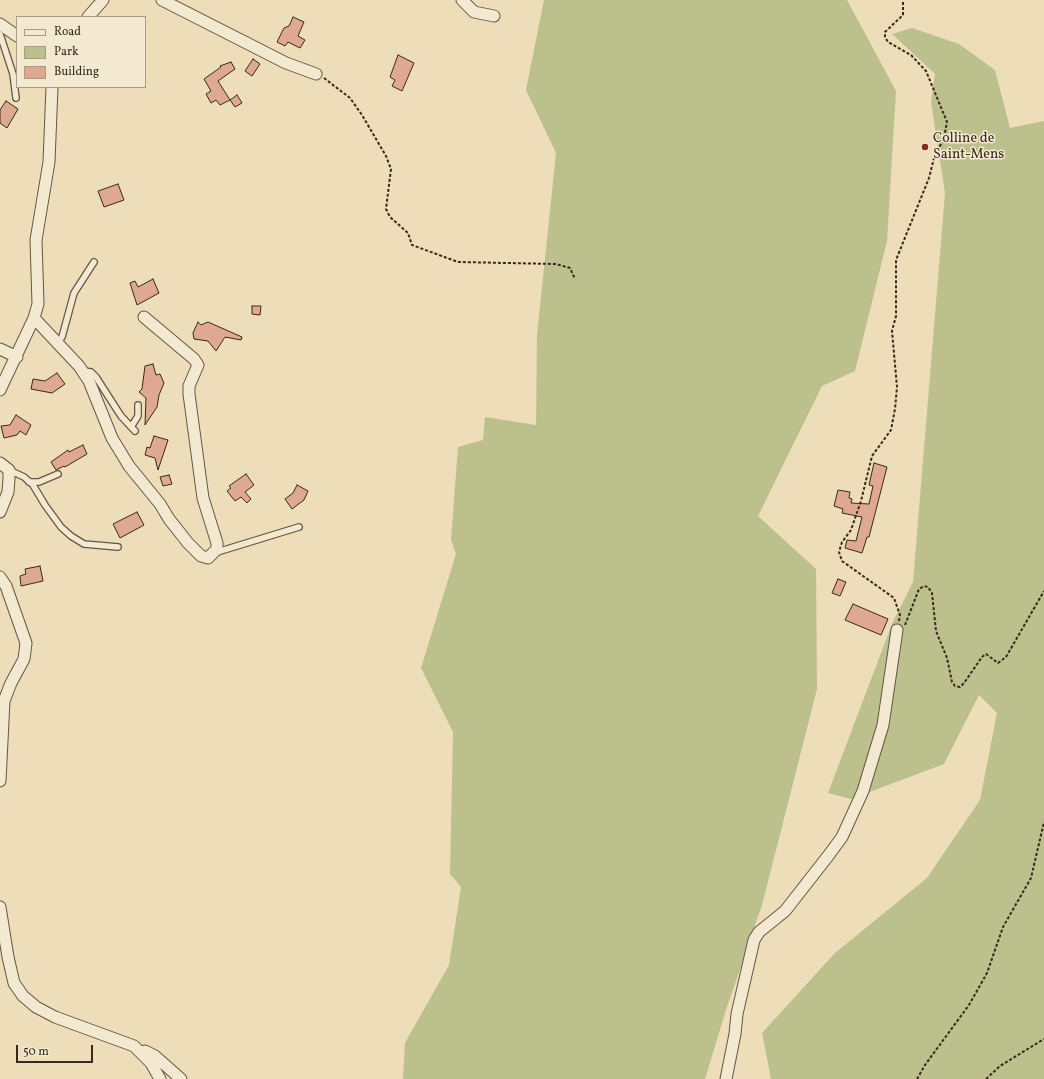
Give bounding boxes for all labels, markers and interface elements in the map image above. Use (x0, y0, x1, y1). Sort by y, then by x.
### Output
legend (16, 16, 146, 88)
text: Road (54, 24, 81, 40)
text: Park (54, 44, 79, 60)
text: Building (54, 64, 99, 80)
place label: Colline de Saint-Mens (933, 131, 1004, 164)
marker: Colline de Saint-Mens (920, 142, 930, 152)
scale bar (18, 1037, 95, 1063)
text: 50 m (23, 1044, 49, 1060)

